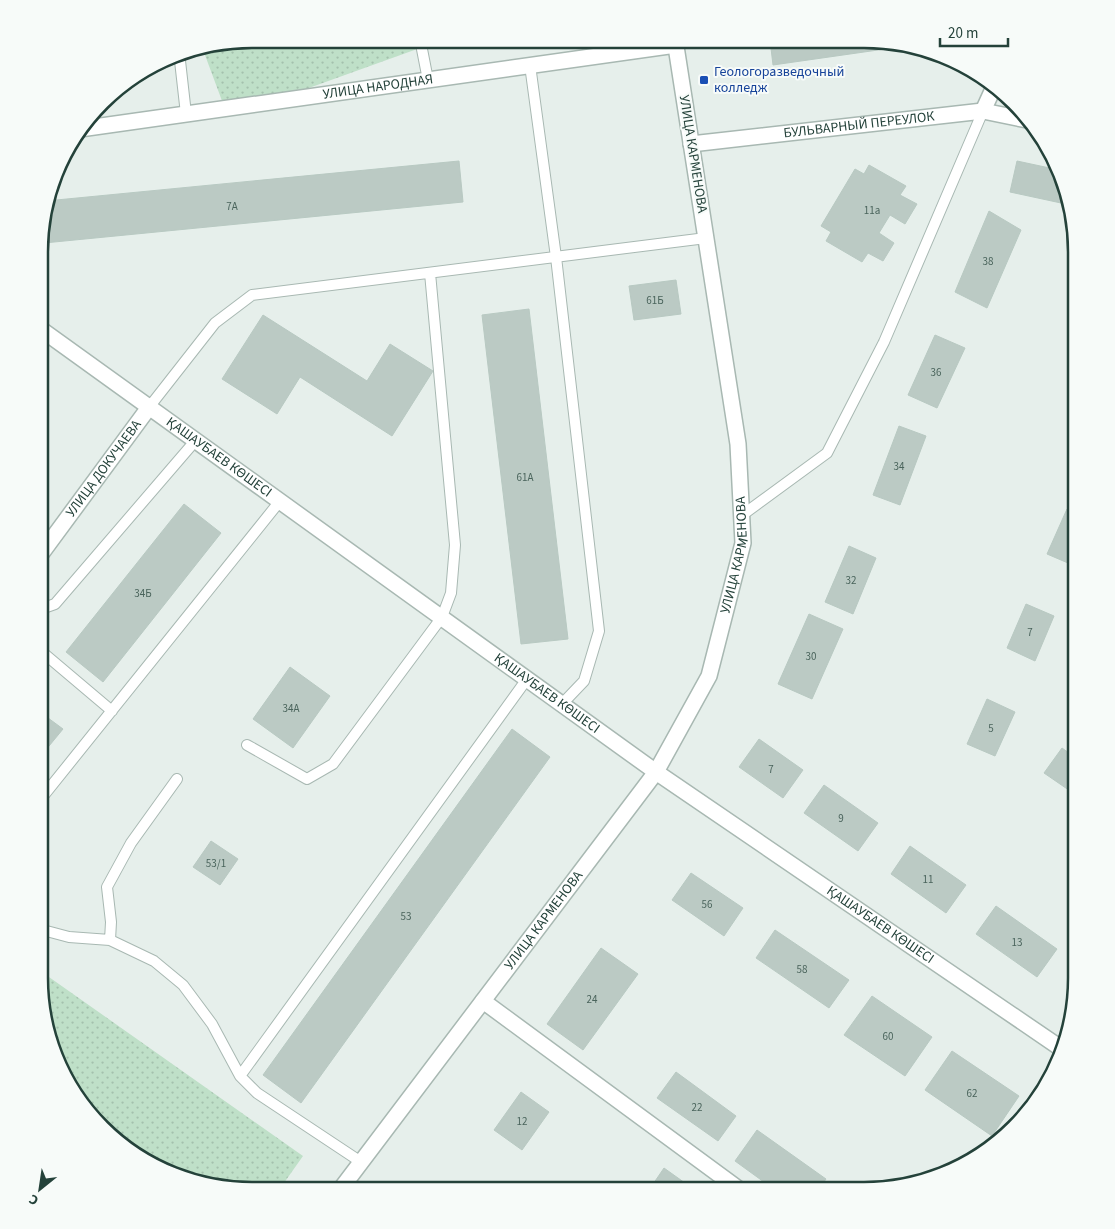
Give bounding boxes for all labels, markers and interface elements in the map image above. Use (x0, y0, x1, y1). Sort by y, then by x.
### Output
scale bar (940, 15, 1008, 47)
text: 20 m (948, 23, 978, 44)
place label: Геологоразведочный колледж (714, 62, 844, 98)
street label: УЛИЦА НАРОДНАЯ (322, 69, 435, 105)
marker: Геологоразведочный колледж (698, 74, 710, 86)
street label: УЛИЦА КАРМЕНОВА (674, 94, 712, 215)
street label: БУЛЬВАРНЫЙ ПЕРЕУЛОК (782, 106, 936, 143)
house number: 7А (226, 199, 238, 214)
house number: 11а (864, 203, 880, 218)
house number: 38 (983, 254, 994, 269)
house number: 61Б (646, 293, 664, 308)
house number: 36 (931, 365, 942, 380)
street label: ҚАШАУБАЕВ КӨШЕСІ (162, 412, 276, 502)
street label: УЛИЦА ДОКУЧАЕВА (61, 416, 147, 521)
house number: 34 (894, 459, 905, 474)
house number: 61А (517, 470, 533, 485)
street label: УЛИЦА КАРМЕНОВА (715, 495, 754, 616)
house number: 32 (846, 573, 856, 588)
house number: 34Б (134, 586, 152, 601)
house number: 7 (1027, 625, 1033, 640)
street label: ҚАШАУБАЕВ КӨШЕСІ (490, 648, 604, 738)
house number: 30 (806, 649, 816, 664)
house number: 34А (283, 701, 299, 716)
house number: 5 (988, 721, 994, 736)
house number: 7 (768, 762, 774, 777)
house number: 9 (838, 811, 844, 826)
house number: 53/1 (206, 856, 226, 871)
street label: УЛИЦА КАРМЕНОВА (500, 866, 588, 974)
house number: 11 (923, 872, 933, 887)
street label: ҚАШАУБАЕВ КӨШЕСІ (822, 881, 938, 969)
house number: 56 (702, 897, 713, 912)
house number: 53 (401, 909, 411, 924)
house number: 13 (1012, 935, 1022, 950)
house number: 58 (797, 962, 808, 977)
house number: 24 (587, 992, 598, 1007)
house number: 60 (883, 1029, 893, 1044)
house number: 62 (967, 1086, 977, 1101)
house number: 22 (692, 1100, 702, 1115)
house number: 12 (517, 1114, 527, 1129)
north arrow (15, 1164, 65, 1214)
text: С (25, 1189, 43, 1210)

